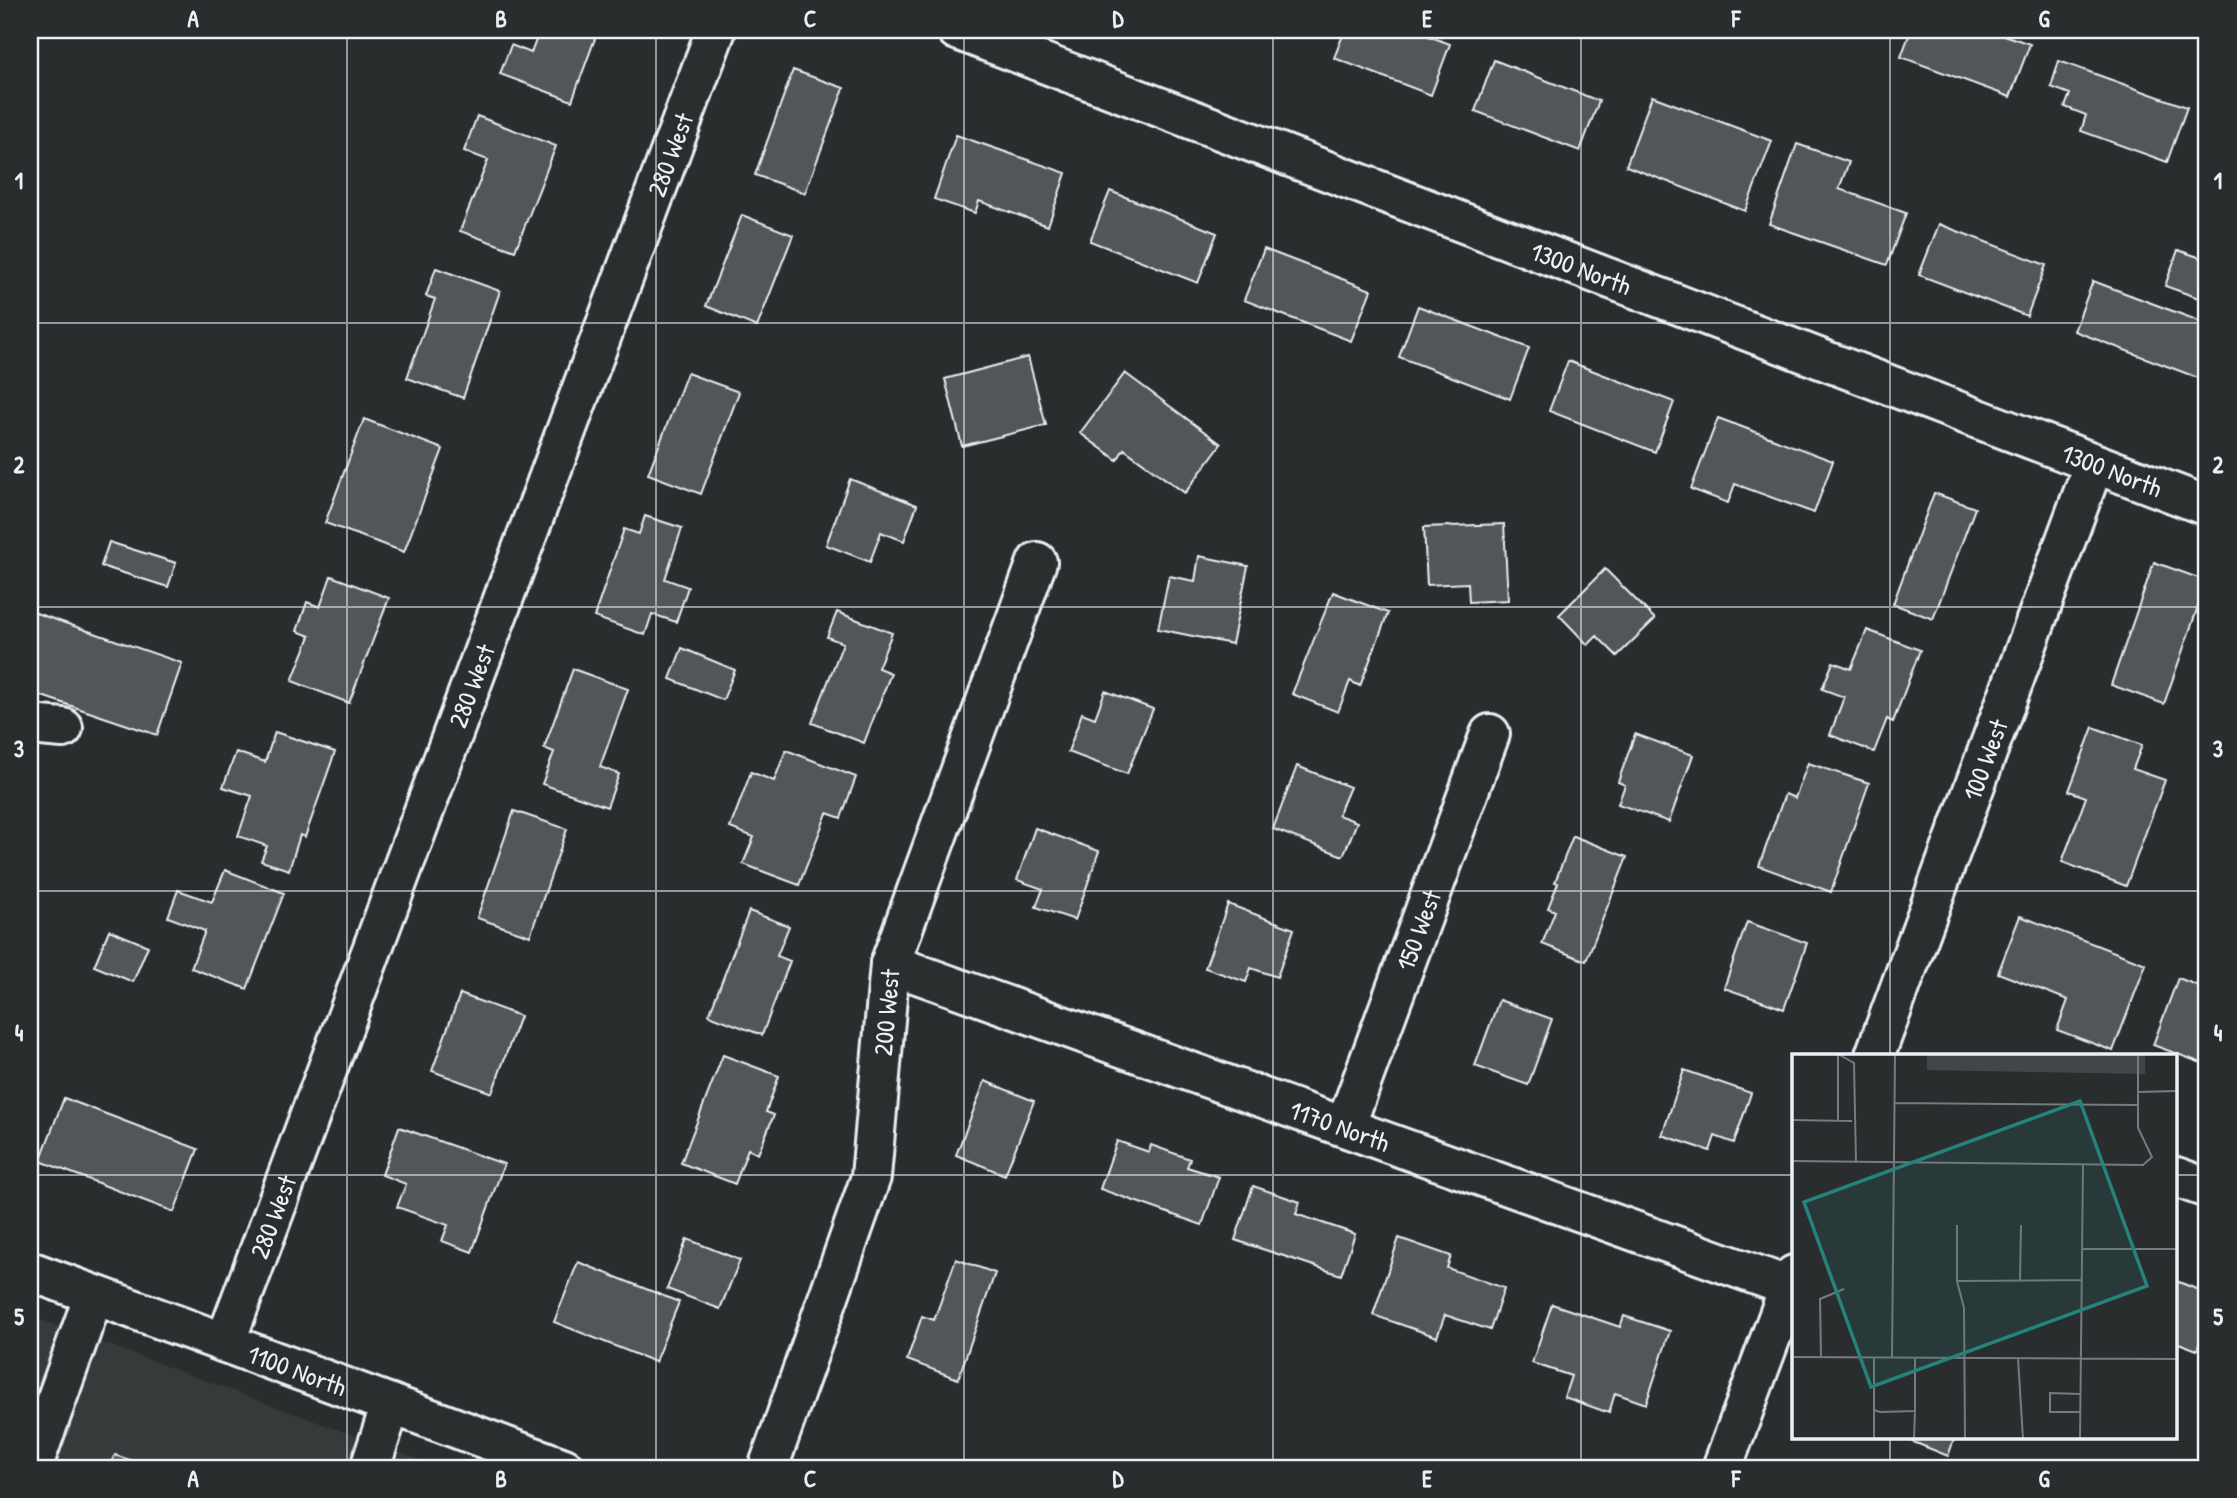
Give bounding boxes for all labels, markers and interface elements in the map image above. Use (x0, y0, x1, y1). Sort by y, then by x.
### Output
text: A (187, 3, 199, 34)
text: B (495, 3, 507, 34)
text: C (804, 3, 816, 34)
text: D (1113, 3, 1125, 34)
text: E (1422, 3, 1433, 34)
text: F (1731, 3, 1742, 34)
text: G (2038, 3, 2050, 34)
street label: 280 West (638, 107, 701, 201)
text: 1 (15, 165, 23, 196)
text: 1 (2214, 165, 2222, 196)
street label: 1300 North (1526, 233, 1636, 303)
street label: 1300 North (2057, 435, 2167, 505)
text: 2 (14, 449, 25, 480)
text: 2 (2213, 449, 2224, 480)
street label: 280 West (439, 638, 503, 732)
street label: 100 West (1953, 713, 2016, 805)
text: 3 (14, 733, 24, 764)
text: 3 (2213, 733, 2223, 764)
street label: 150 West (1387, 884, 1449, 975)
street label: 200 West (864, 967, 907, 1057)
text: 4 (15, 1017, 24, 1048)
text: 4 (2214, 1017, 2223, 1048)
inset map (1792, 1054, 2178, 1438)
street label: 1170 North (1285, 1091, 1395, 1159)
street label: 280 West (241, 1169, 304, 1263)
text: 5 (14, 1301, 24, 1332)
text: 5 (2213, 1301, 2223, 1332)
street label: 1100 North (243, 1335, 352, 1404)
text: A (187, 1463, 199, 1494)
text: B (495, 1463, 507, 1494)
text: C (804, 1463, 816, 1494)
text: D (1113, 1463, 1125, 1494)
text: E (1422, 1463, 1433, 1494)
text: F (1731, 1463, 1742, 1494)
text: G (2038, 1463, 2050, 1494)

